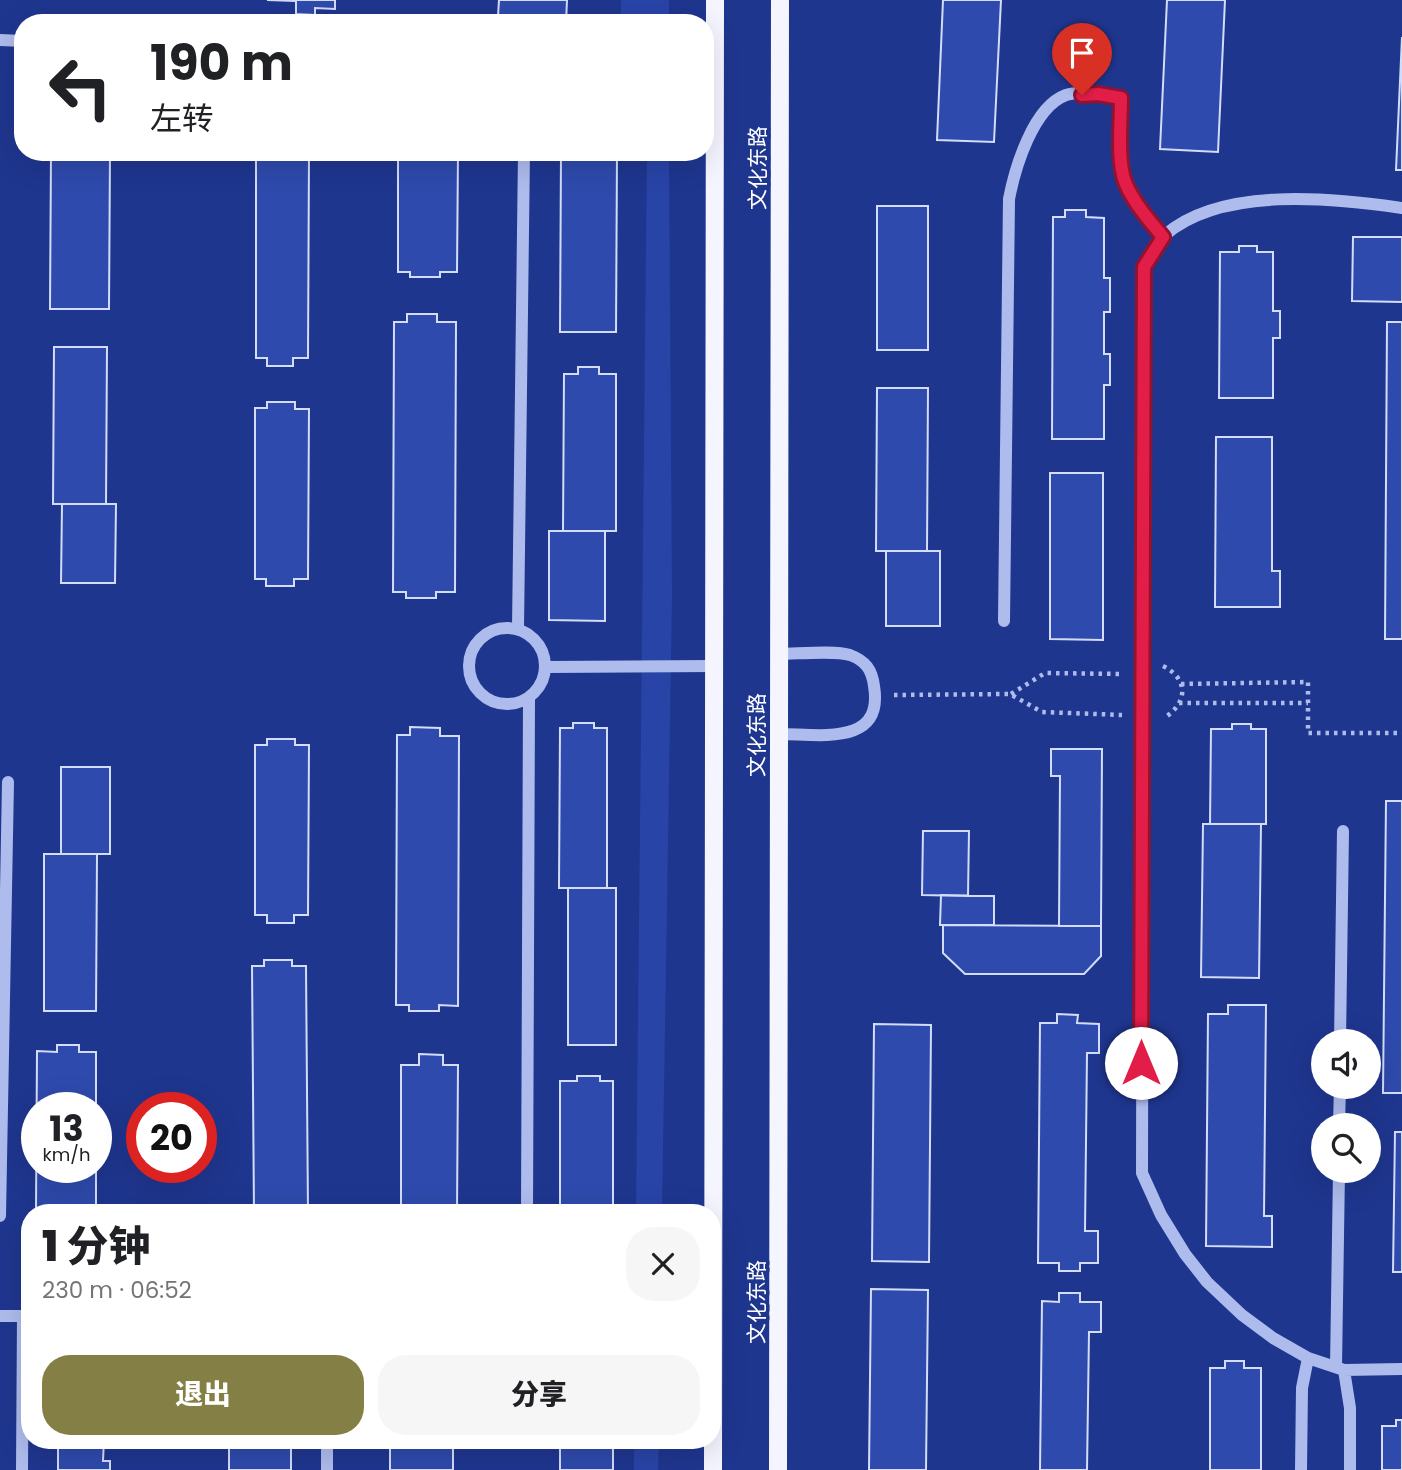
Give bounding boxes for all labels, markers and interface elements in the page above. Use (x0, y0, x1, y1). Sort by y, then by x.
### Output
pin (1052, 23, 1112, 95)
text: 190 m (150, 29, 293, 97)
icon: arrive (1063, 34, 1101, 72)
icon: left (35, 42, 126, 133)
text: 左转 (150, 96, 214, 141)
street label: 文化东路 (743, 126, 772, 210)
street label: 文化东路 (742, 693, 771, 777)
position arrow (1104, 1026, 1178, 1100)
map controls (1311, 1029, 1381, 1183)
button: sound (1311, 1029, 1381, 1099)
speed limit sign: 20 (126, 1092, 217, 1183)
text: 13 (49, 1104, 84, 1153)
button: search (1311, 1113, 1381, 1183)
text: km/h (43, 1142, 90, 1167)
text: 1 分钟 (42, 1217, 150, 1276)
button: close (626, 1227, 700, 1301)
street label: 文化东路 (742, 1260, 771, 1344)
text: 230 m · 06:52 (42, 1274, 192, 1306)
button: 退出 (42, 1355, 364, 1435)
button: 分享 (378, 1355, 700, 1435)

